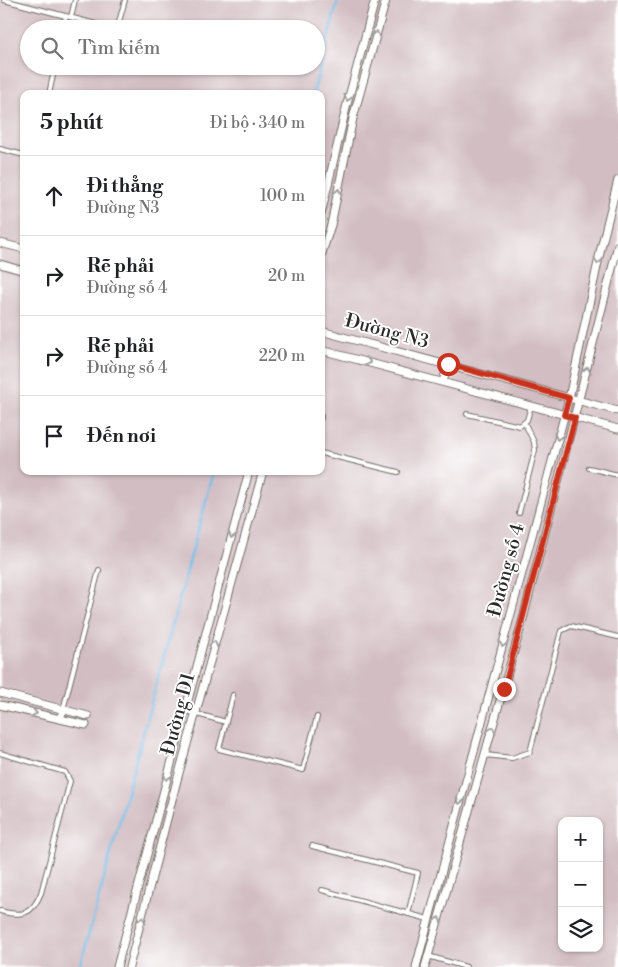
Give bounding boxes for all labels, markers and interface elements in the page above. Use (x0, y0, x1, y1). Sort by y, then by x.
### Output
search box (20, 20, 325, 75)
one-way arrow (371, 30, 381, 38)
icon: search (38, 34, 66, 62)
text: Tìm kiếm (78, 36, 161, 60)
one-way arrow (344, 93, 354, 101)
text: 5 phút (40, 110, 103, 136)
text: Đi bộ · 340 m (210, 113, 305, 133)
text: Đi thẳng (87, 174, 163, 198)
icon: ahead (40, 182, 68, 210)
text: 100 m (260, 186, 305, 206)
one-way arrow (332, 187, 343, 196)
text: Đường N3 (87, 198, 159, 218)
text: Rẽ phải (87, 254, 154, 278)
one-way arrow (593, 257, 604, 266)
icon: right (40, 262, 68, 290)
text: 20 m (268, 266, 305, 286)
text: Đường số 4 (87, 278, 167, 298)
street label: Đường N3 (342, 308, 432, 354)
text: Rẽ phải (87, 334, 154, 358)
icon: right (40, 342, 68, 370)
text: 220 m (259, 346, 305, 366)
route start (437, 353, 460, 376)
one-way arrow (364, 356, 373, 367)
text: Đường số 4 (87, 358, 167, 378)
one-way arrow (581, 365, 592, 374)
icon: arrive (40, 422, 68, 450)
text: Đến nơi (87, 424, 156, 448)
one-way arrow (554, 432, 564, 440)
street label: Đường số 4 (482, 521, 530, 619)
one-way arrow (227, 531, 238, 540)
one-way arrow (208, 640, 219, 649)
one-way arrow (498, 640, 508, 648)
street label: Đường D1 (155, 670, 201, 758)
route end (493, 678, 516, 701)
one-way arrow (30, 707, 39, 718)
one-way arrow (486, 726, 497, 734)
one-way arrow (163, 772, 173, 780)
one-way arrow (455, 797, 466, 806)
map controls (558, 817, 603, 952)
button: + (558, 817, 603, 862)
button: − (558, 862, 603, 907)
button: layers (558, 907, 603, 952)
one-way arrow (137, 916, 147, 925)
one-way arrow (432, 916, 442, 924)

